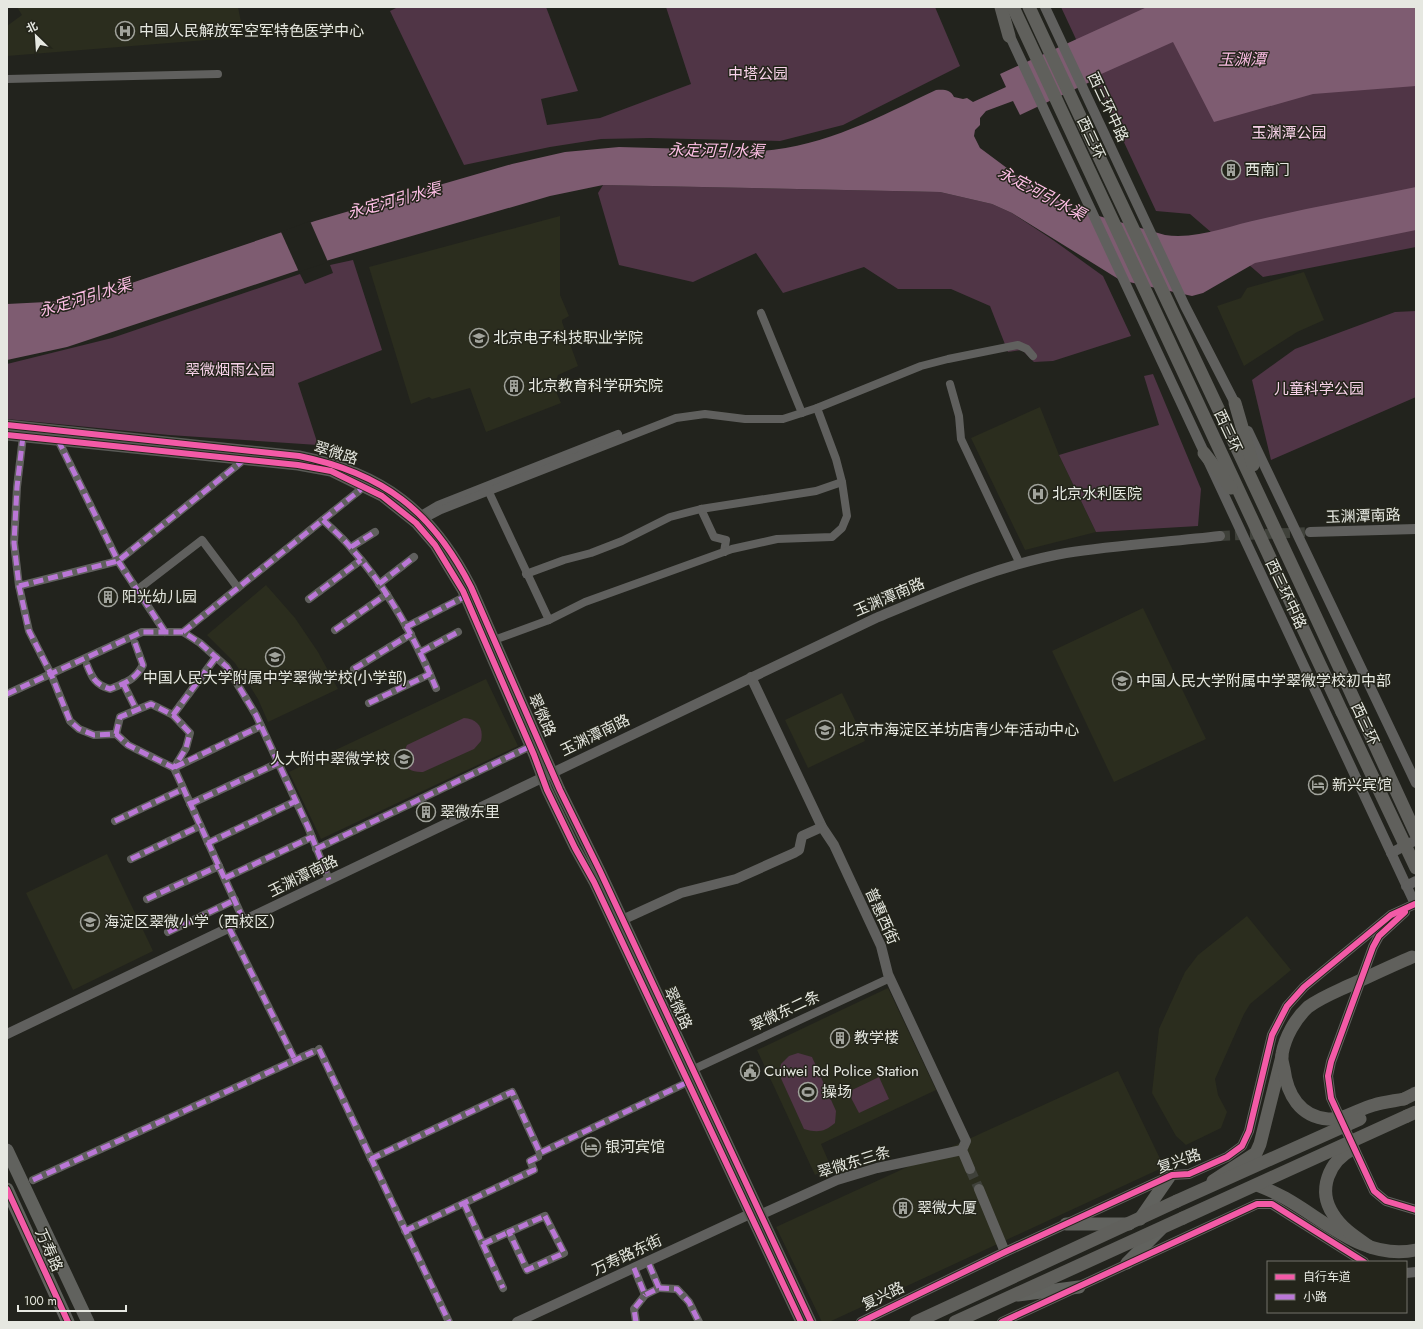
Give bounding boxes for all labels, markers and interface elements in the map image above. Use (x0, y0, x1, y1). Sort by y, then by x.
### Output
north arrow (16, 16, 56, 56)
text: 北 (23, 17, 40, 37)
hospital icon: 中国人民解放军空军特色医学中心 (114, 20, 136, 42)
place label: 中国人民解放军空军特色医学中心 (139, 20, 364, 42)
water label: 玉渊潭 (1218, 48, 1269, 71)
park label: 中塔公园 (728, 63, 788, 85)
street label: 西三环中路 (1084, 69, 1132, 145)
street label: 西三环 (1073, 114, 1109, 162)
park label: 玉渊潭公园 (1251, 122, 1327, 144)
water label: 永定河引水渠 (668, 138, 766, 163)
building icon: 西南门 (1220, 159, 1242, 181)
place label: 西南门 (1245, 159, 1290, 181)
water label: 永定河引水渠 (994, 161, 1091, 227)
water label: 永定河引水渠 (345, 176, 445, 224)
water label: 永定河引水渠 (36, 272, 136, 323)
school or university icon: 北京电子科技职业学院 (468, 327, 490, 349)
place label: 北京电子科技职业学院 (493, 327, 643, 349)
park label: 翠微烟雨公园 (185, 359, 275, 381)
building icon: 北京教育科学研究院 (503, 375, 525, 397)
place label: 北京教育科学研究院 (528, 375, 663, 397)
park label: 儿童科学公园 (1274, 378, 1364, 400)
street label: 西三环 (1209, 406, 1247, 456)
street label: 翠微路 (311, 436, 361, 470)
hospital icon: 北京水利医院 (1027, 483, 1049, 505)
place label: 北京水利医院 (1052, 483, 1142, 505)
street label: 玉渊潭南路 (1325, 504, 1401, 528)
street label: 西三环中路 (1260, 555, 1312, 633)
street label: 玉渊潭南路 (850, 572, 928, 622)
building icon: 阳光幼儿园 (97, 586, 119, 608)
place label: 阳光幼儿园 (122, 586, 197, 608)
school or university icon: 中国人民大学附属中学翠微学校(小学部) (264, 646, 286, 668)
place label: 中国人民大学附属中学翠微学校(小学部) (143, 667, 407, 689)
school or university icon: 中国人民大学附属中学翠微学校初中部 (1111, 670, 1133, 692)
place label: 中国人民大学附属中学翠微学校初中部 (1136, 670, 1391, 692)
street label: 翠微路 (523, 690, 561, 740)
street label: 西三环 (1346, 699, 1384, 749)
street label: 玉渊潭南路 (556, 709, 634, 761)
school or university icon: 北京市海淀区羊坊店青少年活动中心 (814, 719, 836, 741)
place label: 北京市海淀区羊坊店青少年活动中心 (839, 719, 1079, 741)
place label: 人大附中翠微学校 (270, 748, 390, 770)
school or university icon: 人大附中翠微学校 (393, 748, 415, 770)
hotel icon: 新兴宾馆 (1307, 774, 1329, 796)
place label: 新兴宾馆 (1332, 774, 1392, 796)
building icon: 翠微东里 (415, 801, 437, 823)
place label: 翠微东里 (440, 801, 500, 823)
street label: 玉渊潭南路 (264, 850, 342, 902)
street label: 普惠西街 (860, 884, 904, 948)
school or university icon: 海淀区翠微小学（西校区） (79, 911, 101, 933)
place label: 海淀区翠微小学（西校区） (104, 911, 284, 933)
street label: 翠微路 (659, 983, 697, 1033)
street label: 翠微东二条 (746, 985, 824, 1037)
building icon: 教学楼 (829, 1027, 851, 1049)
place label: 教学楼 (854, 1027, 899, 1049)
public building icon: Cuiwei Rd Police Station (739, 1060, 761, 1082)
place label: Cuiwei Rd Police Station (764, 1060, 919, 1082)
sports icon: 操场 (797, 1081, 819, 1103)
place label: 操场 (822, 1081, 852, 1103)
hotel icon: 银河宾馆 (580, 1136, 602, 1158)
place label: 银河宾馆 (605, 1136, 665, 1158)
street label: 翠微东三条 (815, 1141, 893, 1183)
street label: 复兴路 (1154, 1143, 1204, 1179)
building icon: 翠微大厦 (892, 1197, 914, 1219)
place label: 翠微大厦 (917, 1197, 977, 1219)
street label: 万寿路 (30, 1225, 68, 1275)
street label: 万寿路东街 (588, 1229, 666, 1281)
legend (1267, 1261, 1407, 1313)
text: 自行车道 (1303, 1268, 1351, 1286)
street label: 复兴路 (858, 1276, 908, 1316)
scale bar (18, 1287, 126, 1313)
text: 小路 (1303, 1288, 1327, 1306)
text: 100 m (24, 1292, 57, 1310)

